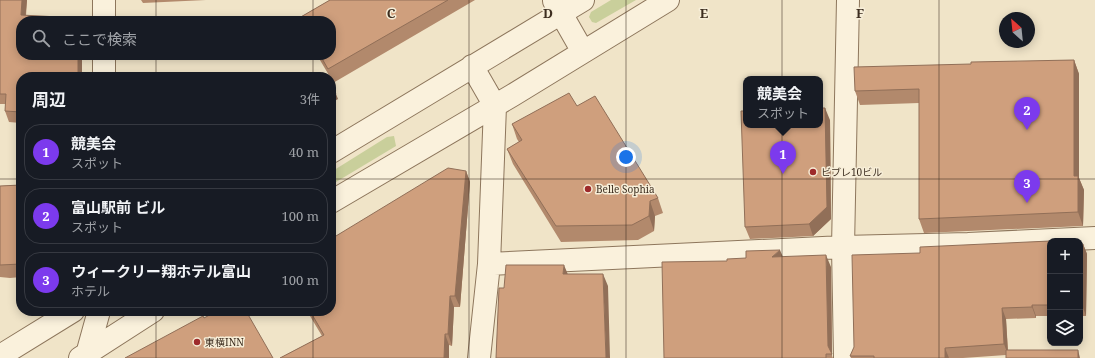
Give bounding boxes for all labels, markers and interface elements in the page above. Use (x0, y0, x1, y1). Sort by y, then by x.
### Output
text: C (387, 4, 396, 22)
text: D (543, 4, 553, 22)
text: E (700, 4, 709, 22)
text: F (856, 4, 864, 22)
north arrow (999, 12, 1035, 48)
search box (16, 16, 336, 60)
icon: search (30, 27, 52, 49)
text: ここで検索 (62, 29, 137, 49)
popup (743, 76, 823, 128)
text: 競美会 (757, 83, 802, 103)
text: 周辺 (32, 88, 66, 111)
text: 3件 (300, 90, 320, 108)
pin: 2 (1014, 97, 1040, 130)
text: スポット (757, 104, 809, 122)
text: 競美会 (71, 133, 116, 153)
pin: 1 (770, 141, 796, 174)
text: 1 (42, 143, 50, 161)
text: 40 m (289, 143, 319, 161)
your location (616, 147, 636, 167)
text: スポット (71, 154, 123, 172)
place label: ビブレ10ビル (821, 165, 882, 179)
marker: ビブレ10ビル (808, 167, 818, 177)
pin: 3 (1014, 170, 1040, 203)
place label: Belle Sophia (596, 182, 655, 196)
marker: Belle Sophia (583, 184, 593, 194)
text: 富山駅前 ビル (71, 197, 165, 217)
text: 2 (42, 207, 50, 225)
text: 100 m (282, 207, 319, 225)
text: スポット (71, 218, 123, 236)
map controls (1047, 238, 1083, 346)
button: + (1047, 238, 1083, 274)
text: ウィークリー翔ホテル富山 (71, 261, 251, 281)
text: 3 (42, 271, 50, 289)
text: 100 m (282, 271, 319, 289)
button: − (1047, 274, 1083, 310)
text: ホテル (71, 282, 110, 300)
button: layers (1047, 310, 1083, 346)
place label: 東横INN (205, 335, 244, 349)
marker: 東横INN (192, 337, 202, 347)

